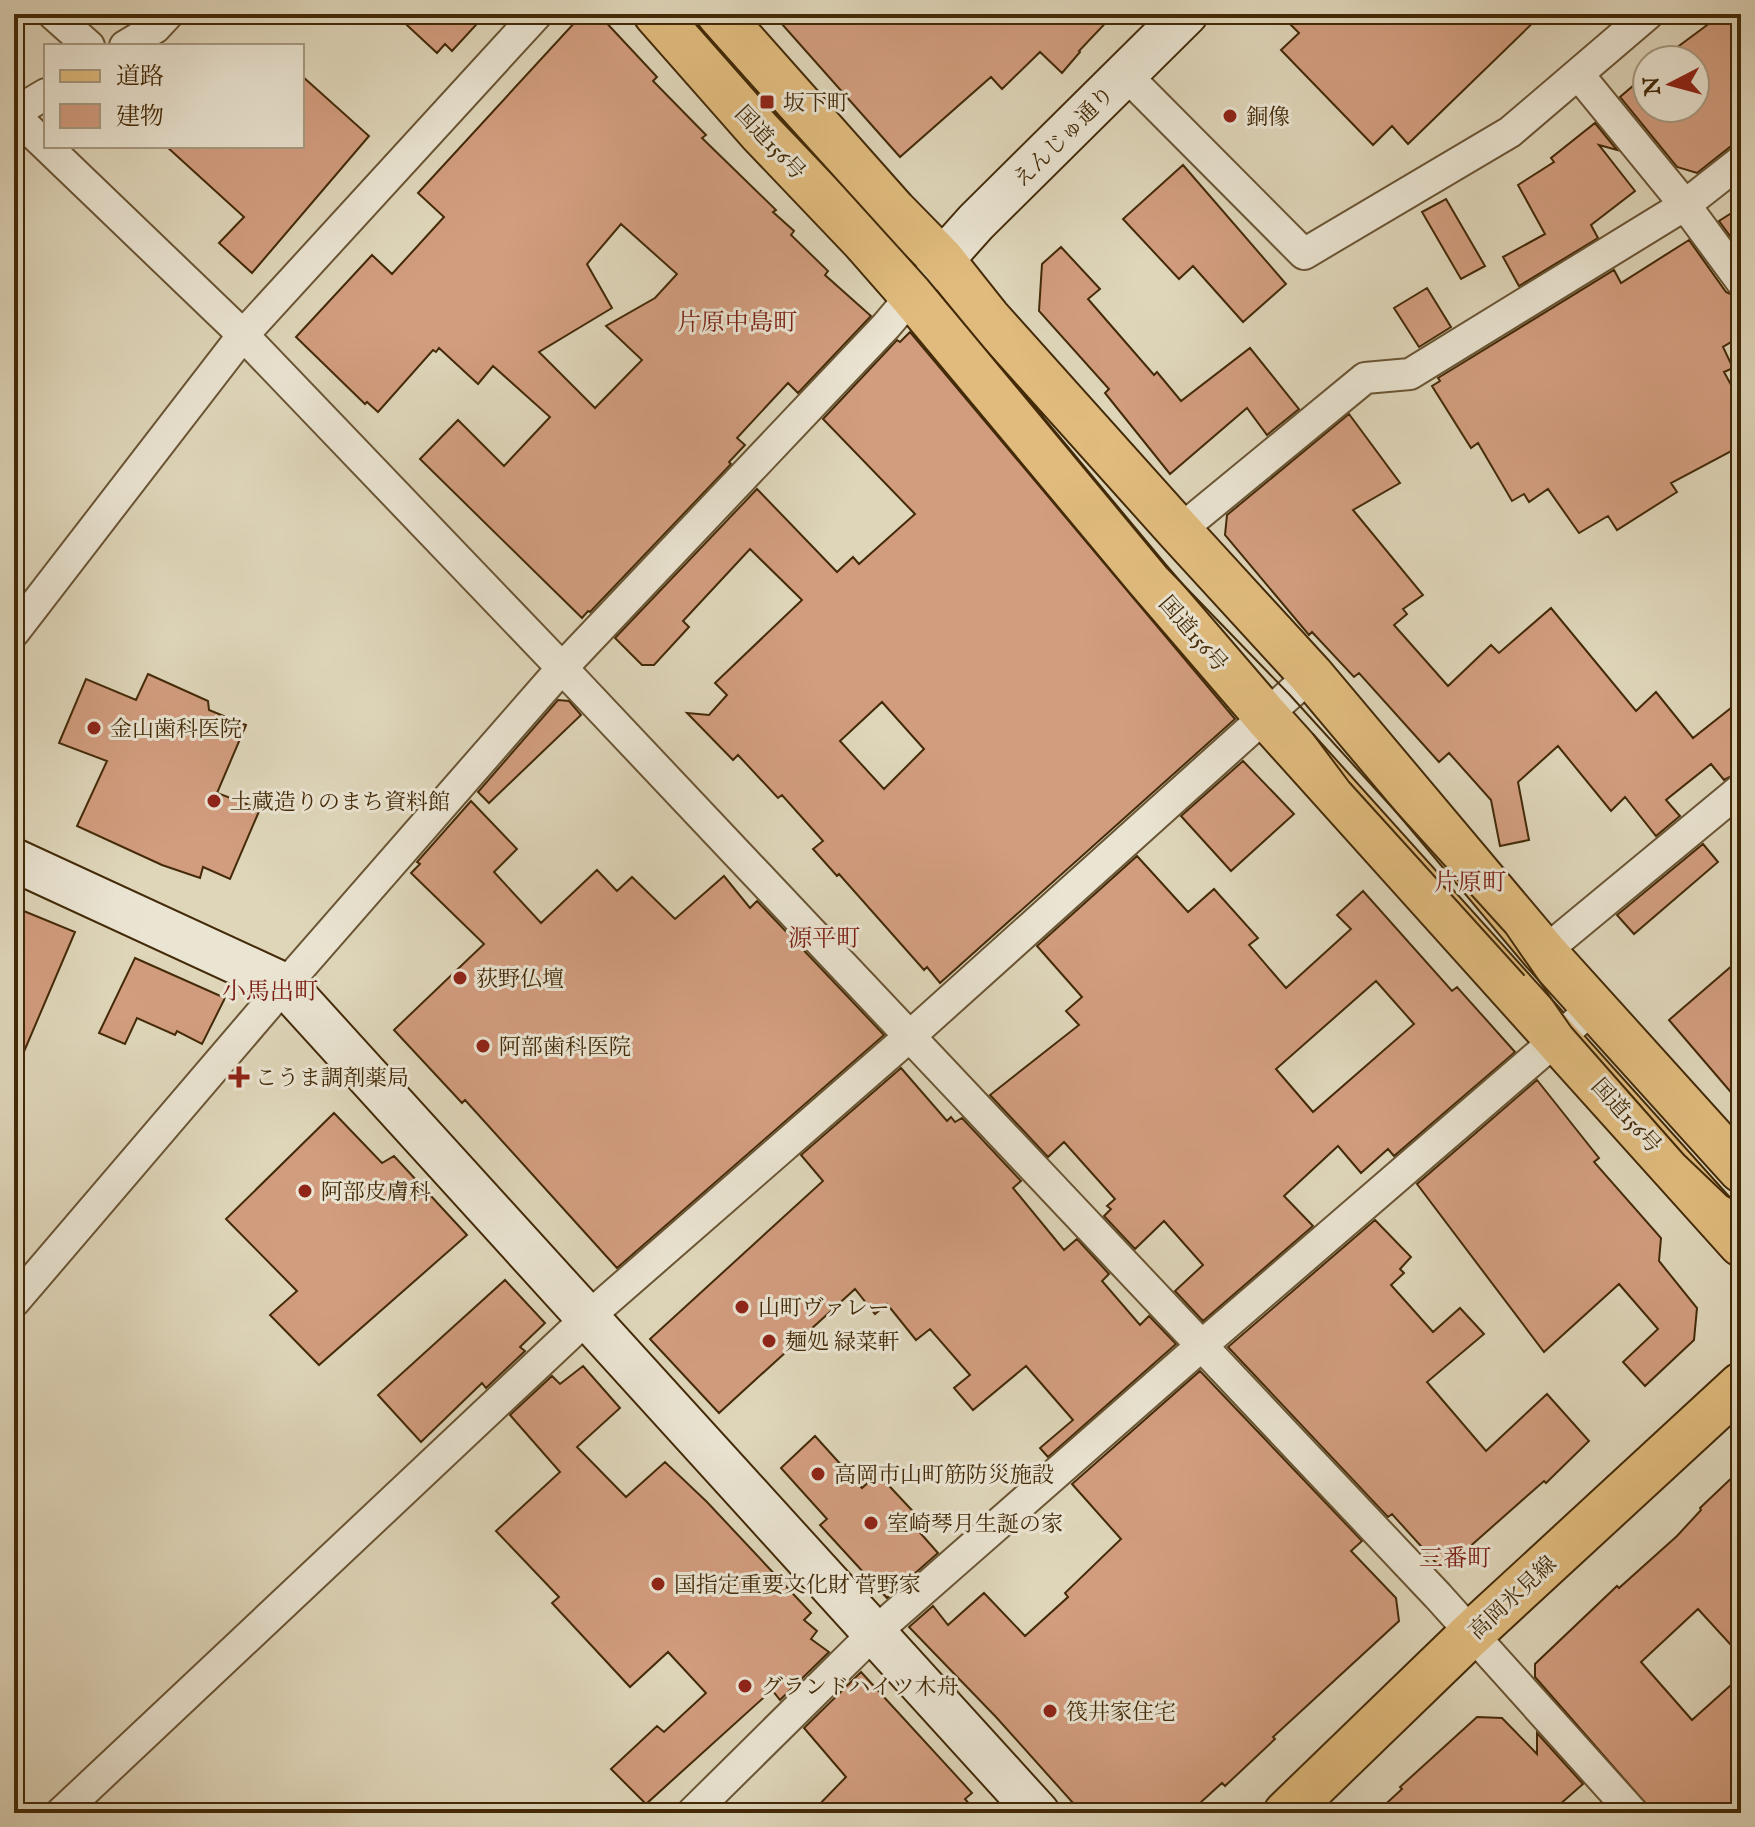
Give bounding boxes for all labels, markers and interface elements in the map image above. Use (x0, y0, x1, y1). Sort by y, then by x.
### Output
legend (44, 44, 304, 148)
north arrow (1631, 44, 1711, 124)
text: 道路 (116, 62, 164, 93)
text: N (1638, 75, 1668, 98)
street label: えんじゅ通り (1008, 81, 1121, 194)
place label: 坂下町 (783, 90, 849, 118)
marker: 坂下町 (758, 93, 776, 111)
street label: 国道156号 (728, 100, 811, 186)
text: 建物 (116, 102, 164, 133)
place label: 銅像 (1246, 104, 1290, 132)
marker: 銅像 (1221, 107, 1239, 125)
district label: 片原中島町 (677, 308, 797, 339)
street label: 国道156号 (1152, 591, 1233, 678)
place label: 金山歯科医院 (110, 716, 242, 744)
marker: 金山歯科医院 (85, 719, 103, 737)
place label: 土蔵造りのまち資料館 (230, 789, 450, 817)
marker: 土蔵造りのまち資料館 (205, 792, 223, 810)
district label: 片原町 (1434, 868, 1506, 899)
district label: 源平町 (788, 924, 860, 955)
place label: 荻野仏壇 (476, 966, 564, 994)
marker: 荻野仏壇 (451, 969, 469, 987)
district label: 小馬出町 (222, 977, 318, 1008)
place label: 阿部歯科医院 (499, 1034, 631, 1062)
marker: 阿部歯科医院 (474, 1037, 492, 1055)
place label: こうま調剤薬局 (255, 1065, 409, 1093)
marker: こうま調剤薬局 (230, 1068, 248, 1086)
street label: 国道156号 (1585, 1073, 1666, 1160)
place label: 阿部皮膚科 (321, 1179, 431, 1207)
marker: 阿部皮膚科 (296, 1182, 314, 1200)
place label: 山町ヴァレー (758, 1295, 890, 1323)
marker: 山町ヴァレー (733, 1298, 751, 1316)
place label: 麺処 緑菜軒 (785, 1329, 900, 1357)
marker: 麺処 緑菜軒 (760, 1332, 778, 1350)
place label: 高岡市山町筋防災施設 (834, 1462, 1054, 1490)
marker: 高岡市山町筋防災施設 (809, 1465, 827, 1483)
place label: 室崎琴月生誕の家 (887, 1511, 1063, 1539)
marker: 室崎琴月生誕の家 (862, 1514, 880, 1532)
district label: 三番町 (1419, 1544, 1491, 1575)
street label: 高岡氷見線 (1464, 1551, 1563, 1646)
place label: 国指定重要文化財 菅野家 (674, 1572, 921, 1600)
marker: 国指定重要文化財 菅野家 (649, 1575, 667, 1593)
place label: グランドハイツ木舟 (761, 1674, 959, 1702)
marker: グランドハイツ木舟 (736, 1677, 754, 1695)
place label: 筏井家住宅 (1066, 1699, 1176, 1727)
marker: 筏井家住宅 (1041, 1702, 1059, 1720)

